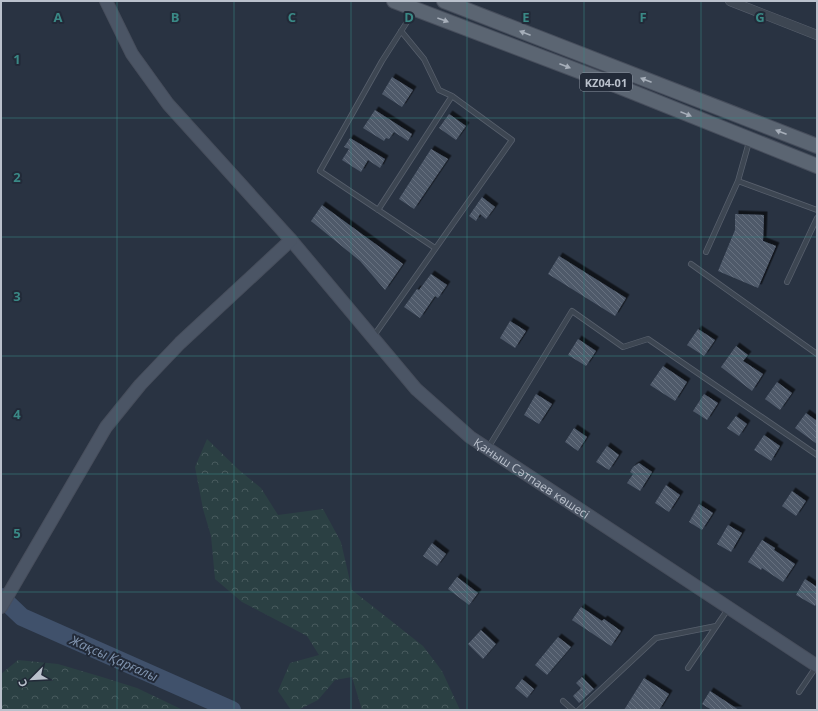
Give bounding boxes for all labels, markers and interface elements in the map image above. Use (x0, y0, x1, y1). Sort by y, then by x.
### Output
text: A (54, 8, 63, 26)
text: B (171, 8, 180, 26)
text: C (288, 8, 296, 26)
text: D (404, 8, 414, 26)
text: E (522, 8, 530, 26)
text: F (639, 8, 647, 26)
text: G (755, 8, 765, 26)
one-way arrow (438, 18, 450, 24)
one-way arrow (519, 29, 531, 35)
text: 1 (13, 50, 21, 68)
one-way arrow (560, 63, 572, 69)
road number: KZ04-01 (580, 73, 632, 91)
one-way arrow (640, 76, 652, 82)
one-way arrow (681, 111, 693, 117)
one-way arrow (774, 128, 786, 134)
text: 2 (13, 168, 21, 186)
text: 3 (13, 287, 21, 305)
text: 4 (13, 405, 21, 423)
street label: Қаныш Сәтпаев көшесі (471, 433, 593, 522)
text: 5 (13, 524, 21, 542)
water label: Жақсы Қарғалы (66, 630, 161, 685)
north arrow (12, 659, 52, 699)
text: С (14, 677, 31, 690)

